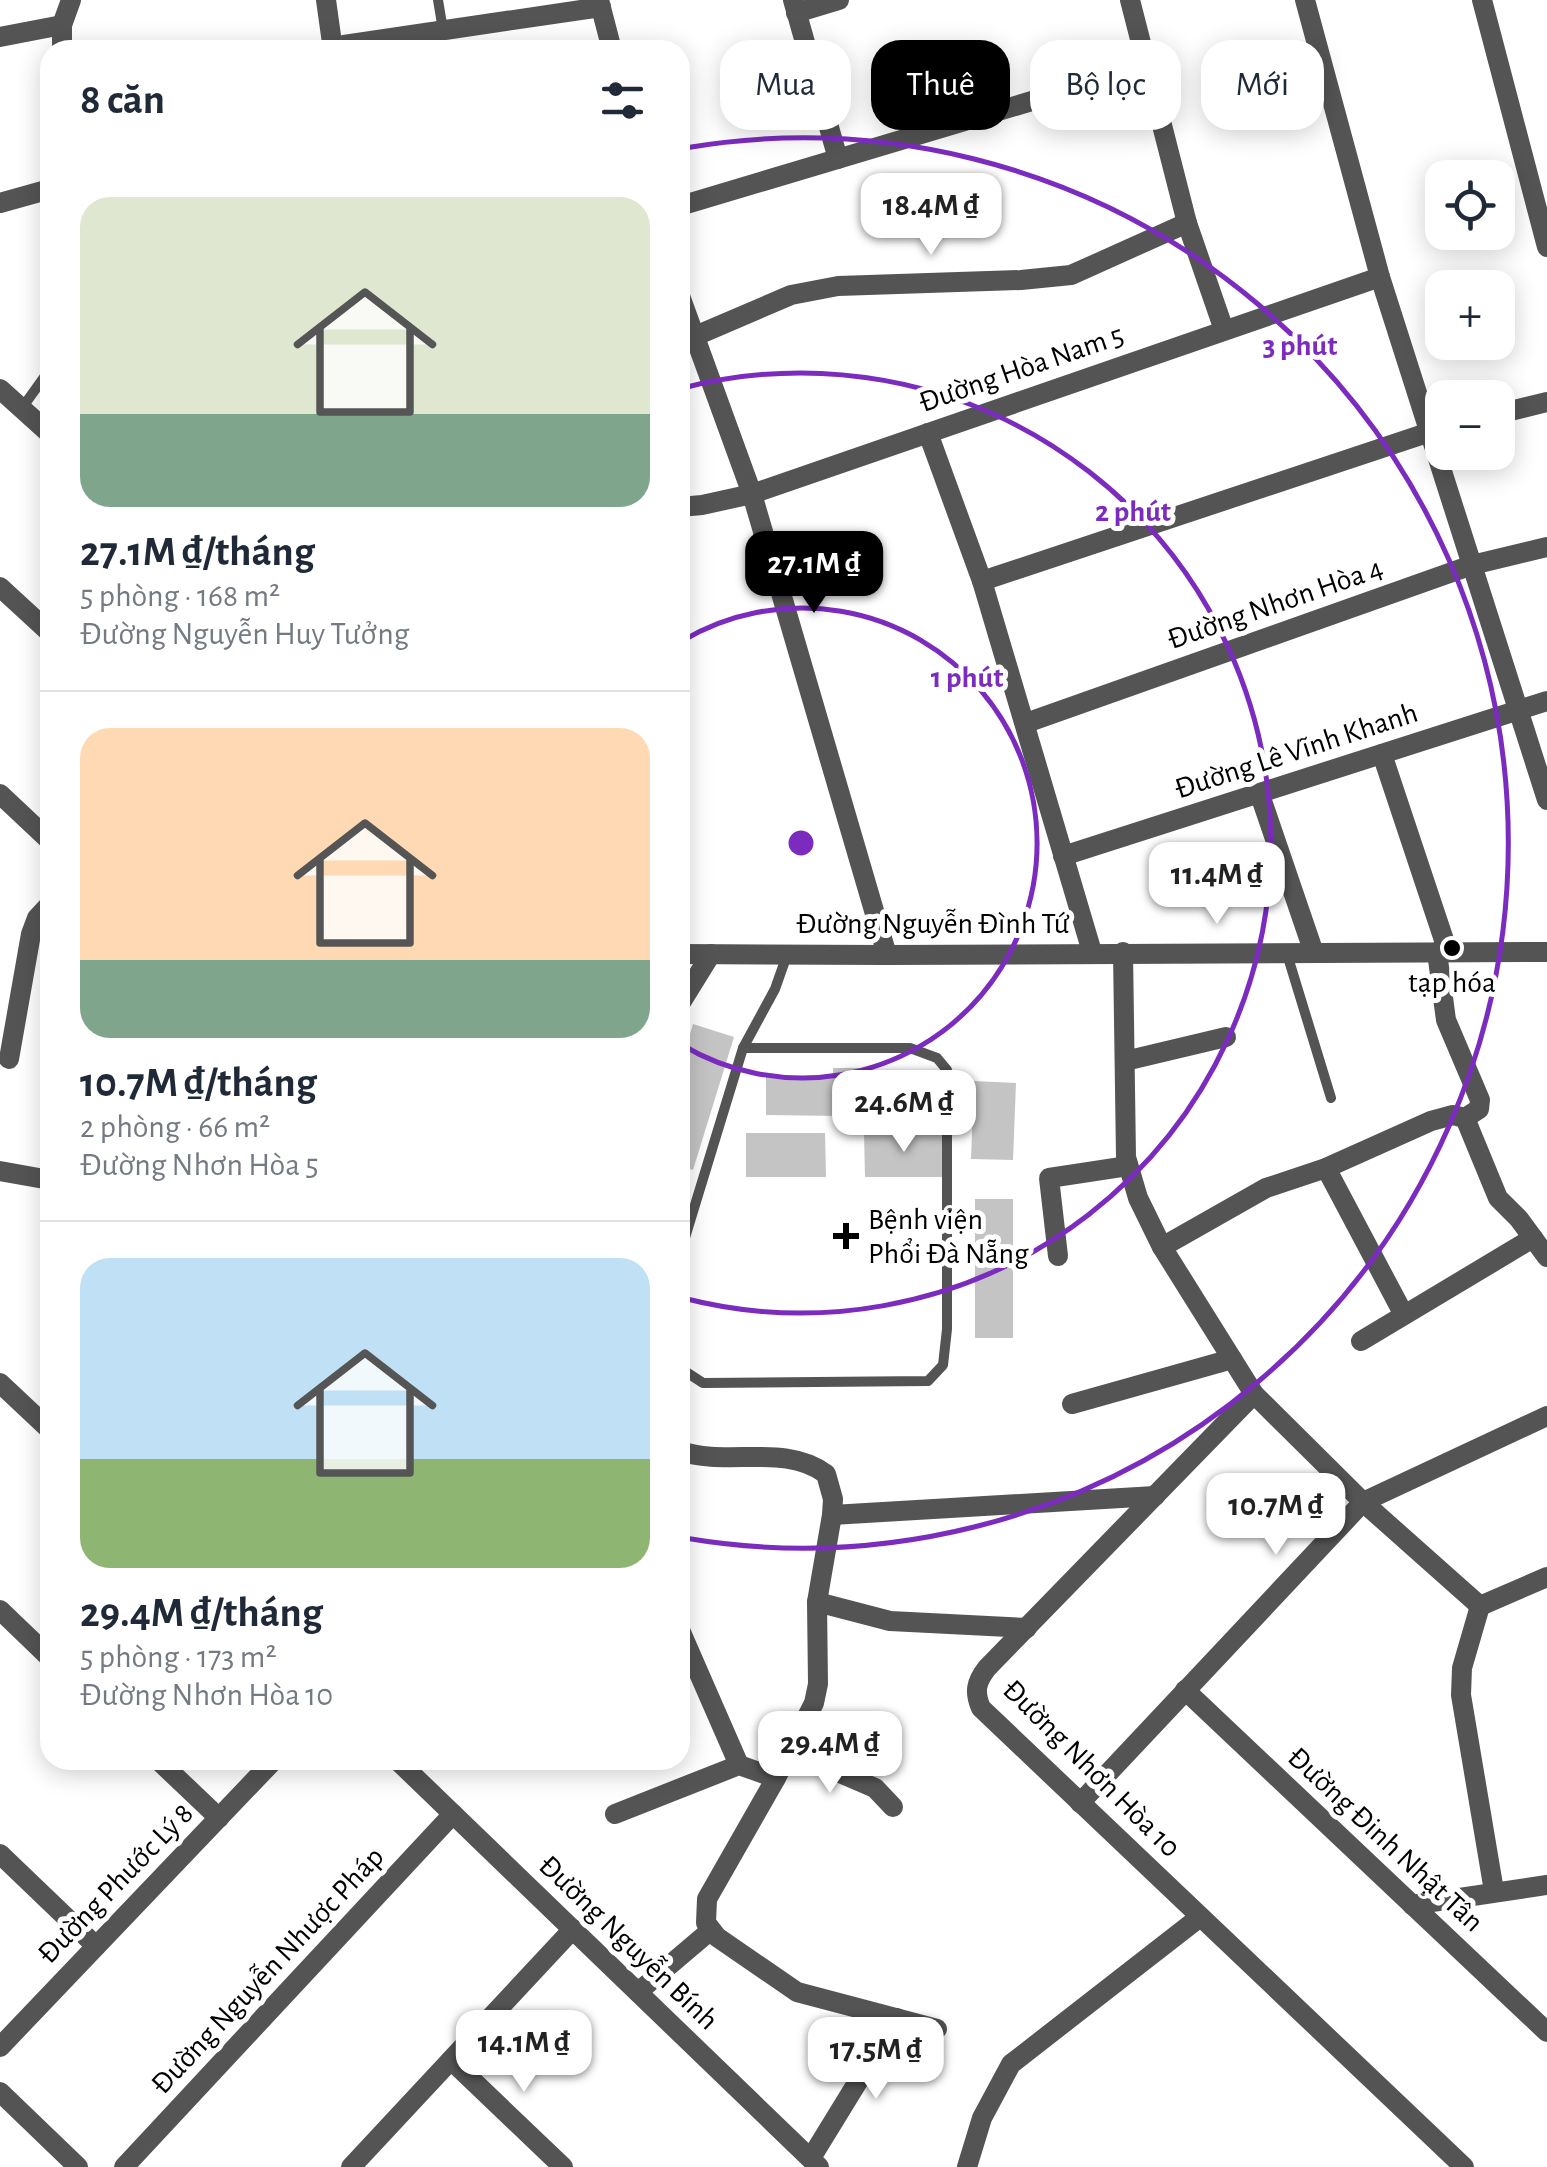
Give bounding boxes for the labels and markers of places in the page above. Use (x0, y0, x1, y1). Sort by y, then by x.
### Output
pin: 18.4M ₫ (839, 173, 1023, 258)
pin: 27.1M ₫ (722, 531, 906, 616)
centre of rings (783, 825, 819, 861)
pin: 11.4M ₫ (1125, 842, 1309, 927)
marker: tạp hóa (1441, 937, 1463, 959)
place label: tạp hóa (1408, 968, 1496, 998)
pin: 24.6M ₫ (812, 1070, 996, 1155)
place label: Bệnh viện Phổi Đà Nẵng (868, 1205, 1029, 1269)
marker: Bệnh viện Phổi Đà Nẵng (833, 1223, 859, 1249)
pin: 10.7M ₫ (1184, 1473, 1368, 1558)
pin: 29.4M ₫ (738, 1711, 922, 1796)
pin: 14.1M ₫ (432, 2010, 616, 2095)
pin: 17.5M ₫ (784, 2017, 968, 2102)

